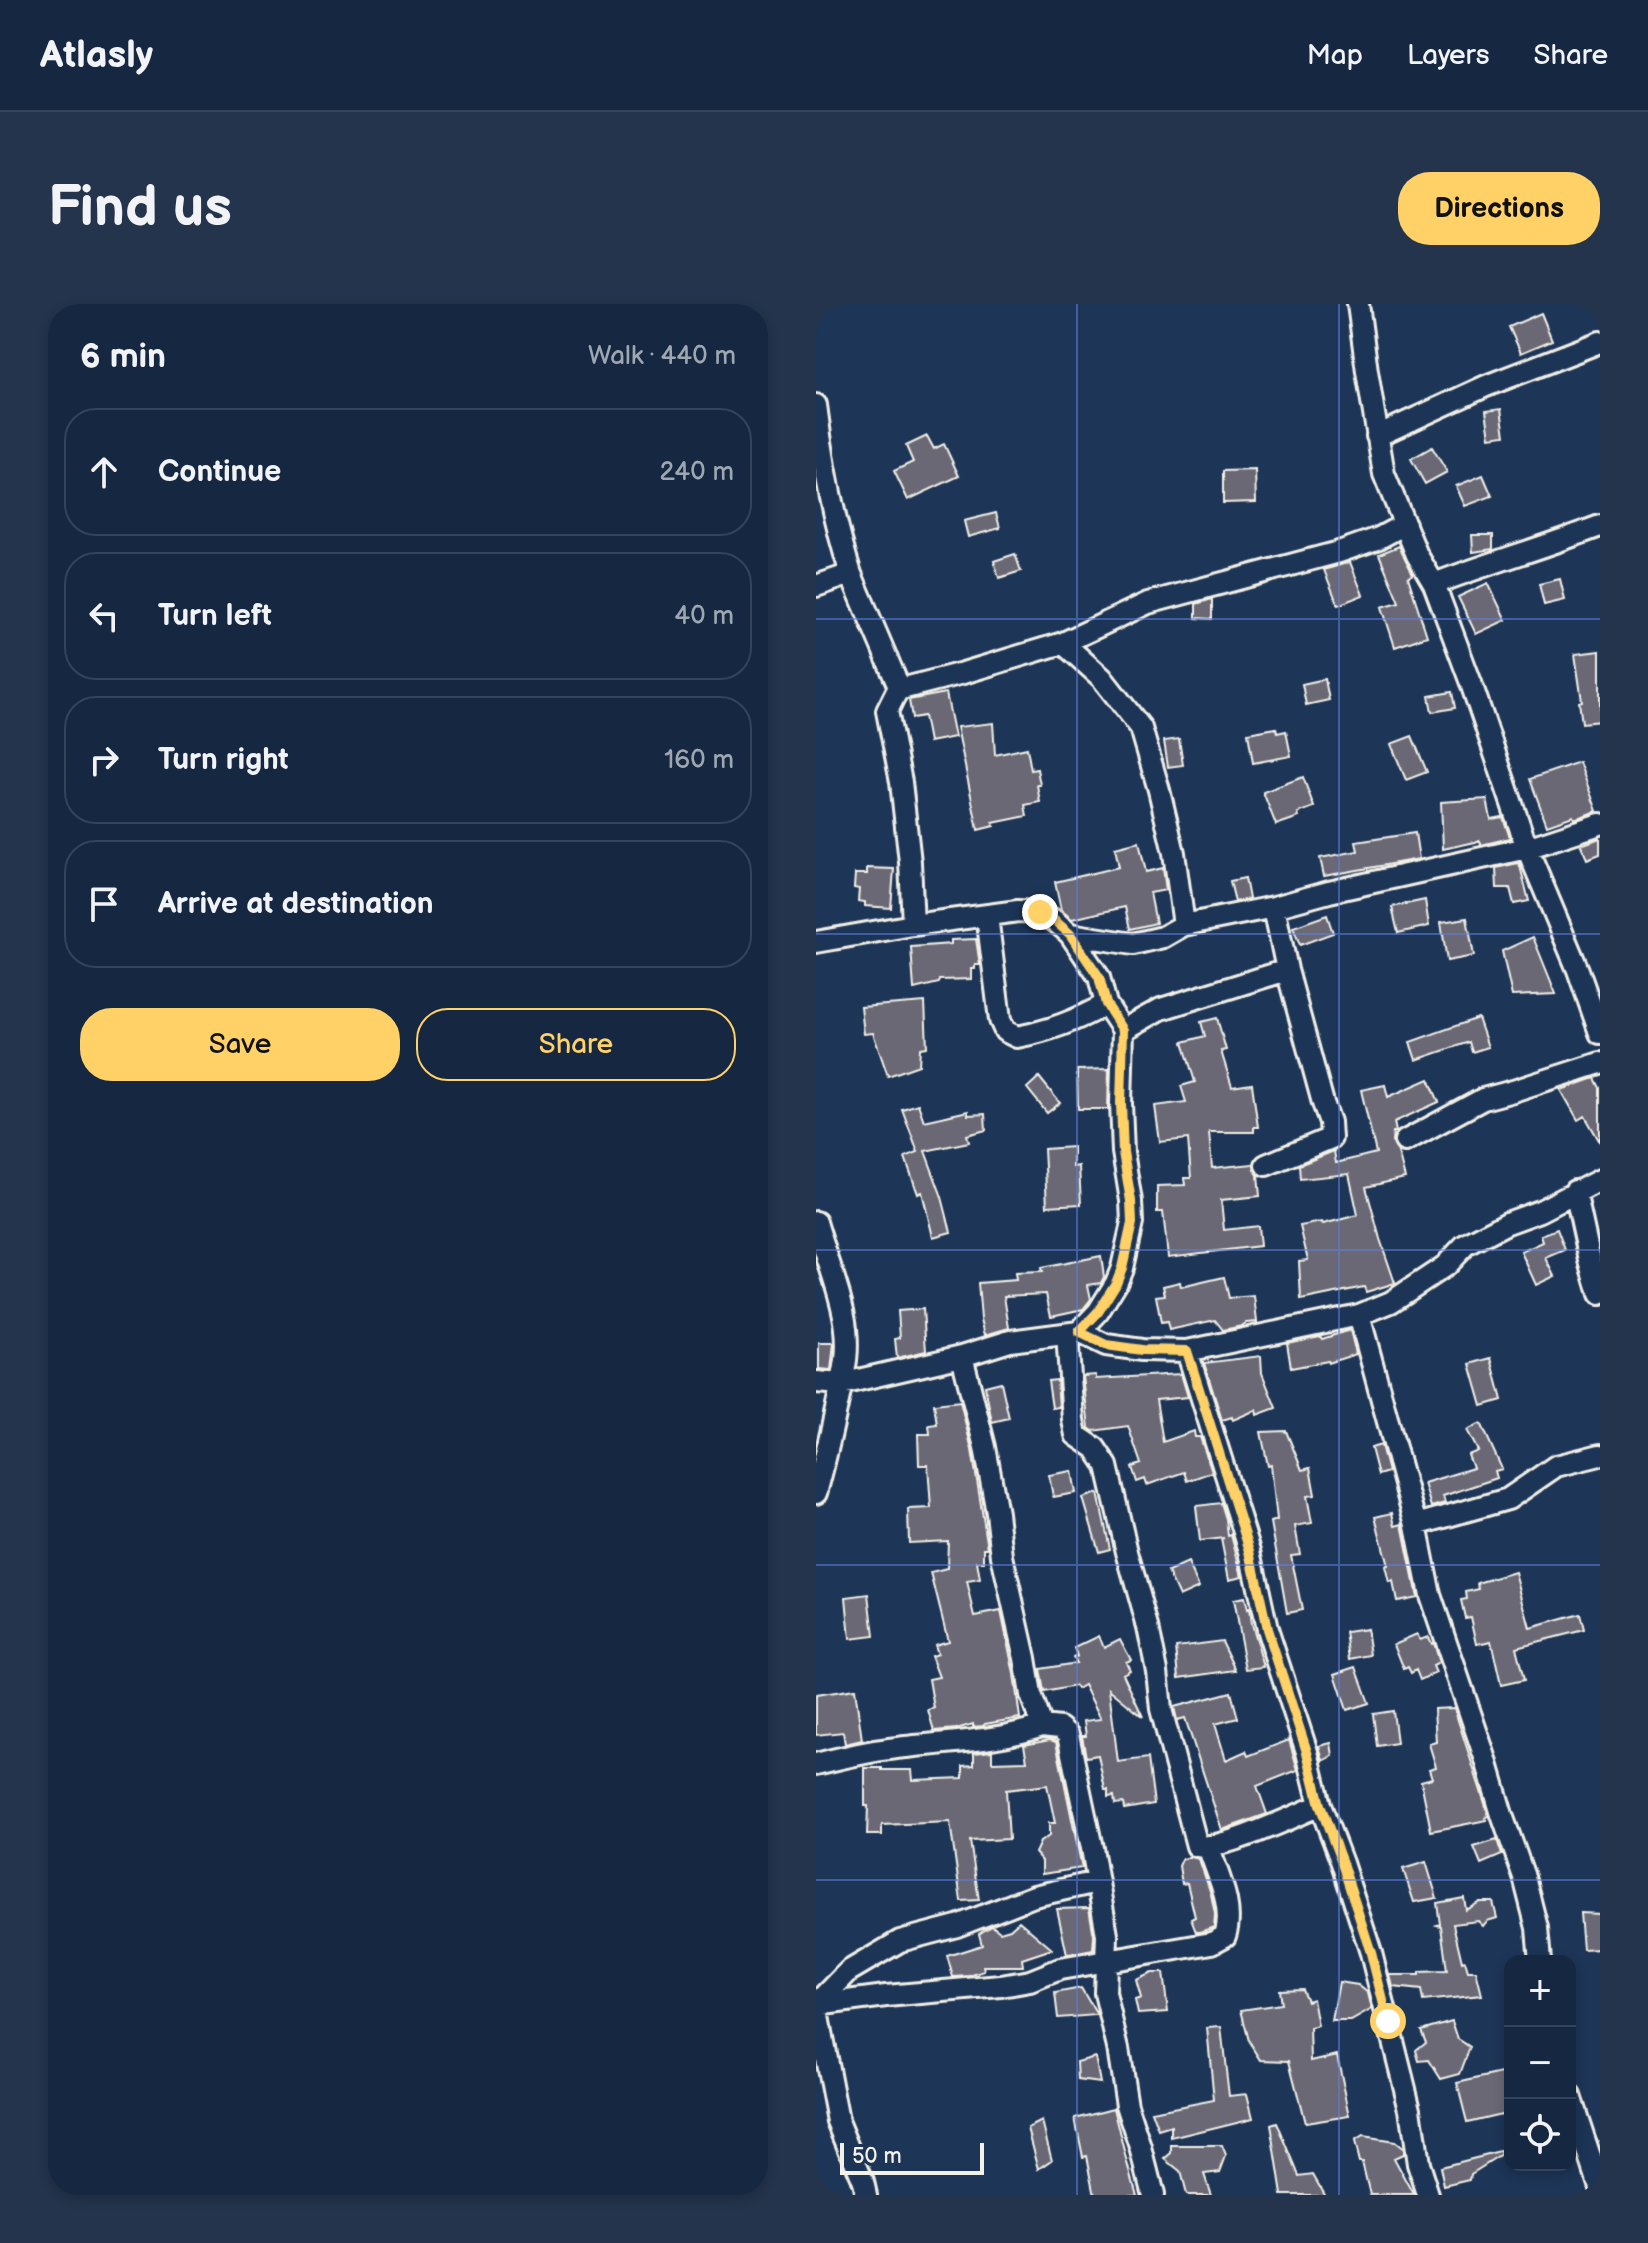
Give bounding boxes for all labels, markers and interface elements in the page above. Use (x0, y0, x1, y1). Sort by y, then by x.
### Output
text: Atlasly (40, 33, 153, 78)
text: Map (1307, 39, 1363, 72)
text: Layers (1407, 39, 1490, 72)
text: Share (1534, 39, 1608, 72)
button: Directions (1398, 172, 1600, 245)
text: Find us (48, 175, 232, 242)
text: 6 min (80, 336, 166, 377)
text: Walk · 440 m (588, 341, 736, 372)
icon: ahead (82, 450, 126, 494)
text: Continue (158, 454, 281, 490)
text: 240 m (659, 457, 734, 488)
icon: left (82, 594, 126, 638)
text: Turn left (158, 598, 272, 634)
text: 40 m (674, 601, 734, 632)
icon: right (82, 738, 126, 782)
text: Turn right (158, 742, 289, 778)
text: 160 m (664, 745, 734, 776)
icon: arrive (82, 882, 126, 926)
text: Arrive at destination (158, 886, 434, 922)
route end (1022, 894, 1058, 930)
button: Save (80, 1008, 400, 1081)
button: Share (416, 1008, 736, 1081)
map controls (1504, 1955, 1576, 2171)
button: + (1504, 1955, 1576, 2027)
route start (1370, 2003, 1406, 2039)
button: − (1504, 2027, 1576, 2099)
button: locate (1504, 2099, 1576, 2171)
scale bar (840, 2139, 984, 2175)
text: 50 m (852, 2143, 902, 2170)

